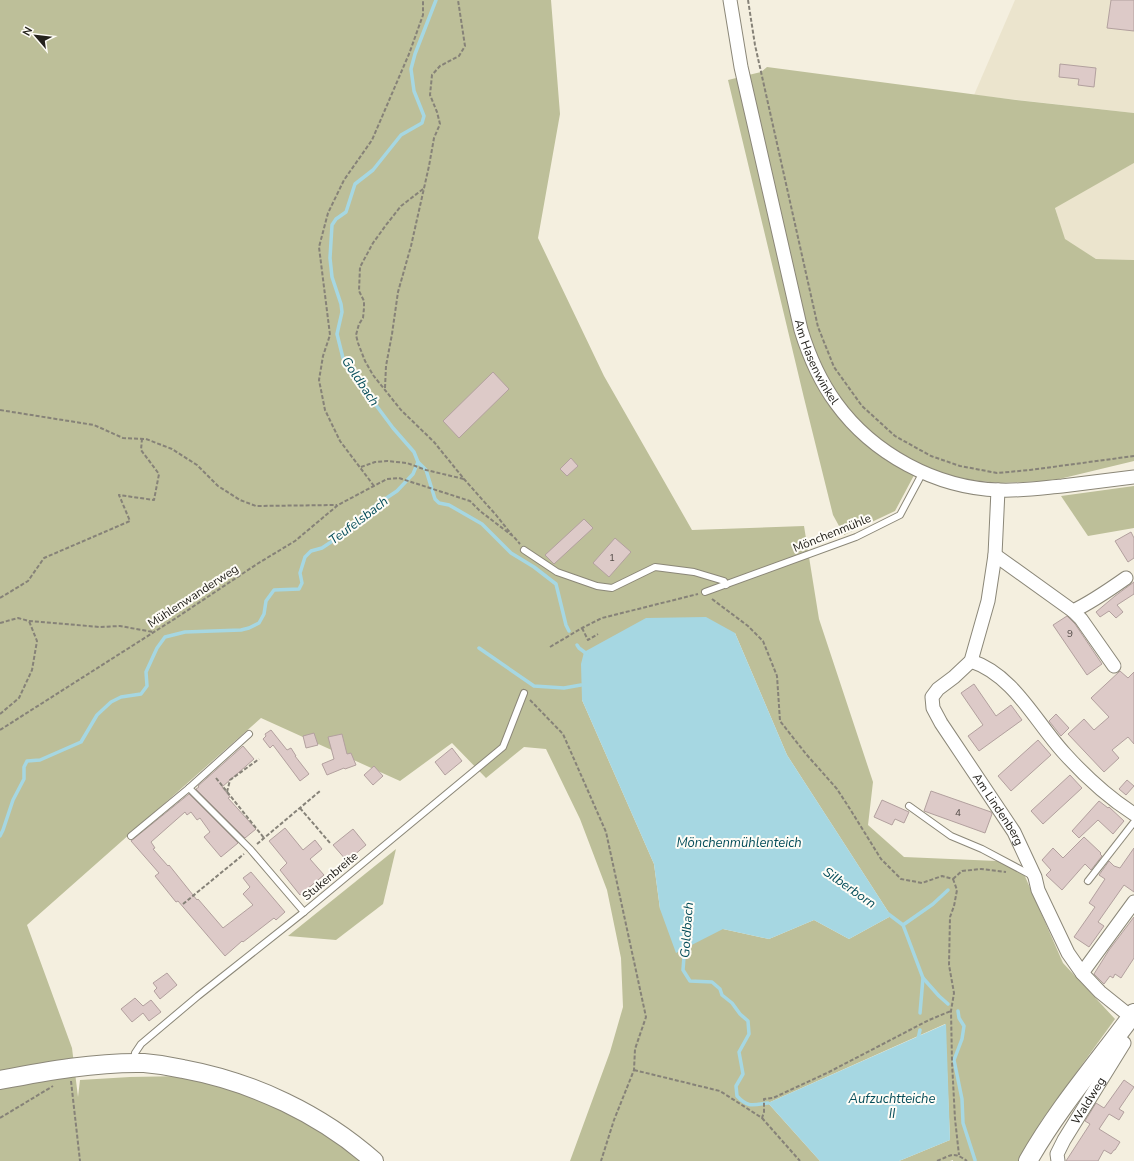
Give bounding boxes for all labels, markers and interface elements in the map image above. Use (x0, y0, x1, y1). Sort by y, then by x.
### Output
north arrow (16, 16, 56, 56)
text: N (19, 24, 36, 39)
street label: Am Hasenwinkel (791, 318, 843, 408)
water label: Goldbach (337, 353, 383, 410)
water label: Teufelsbach (325, 493, 392, 549)
street label: Mönchenmühle (791, 510, 873, 556)
house number: 1 (609, 551, 615, 565)
street label: Mühlenwanderweg (145, 561, 241, 631)
house number: 9 (1067, 627, 1073, 641)
street label: Am Lindenberg (969, 770, 1027, 848)
house number: 4 (955, 806, 961, 820)
water label: Mönchenmühlenteich (676, 834, 802, 852)
street label: Stukenbreite (299, 848, 361, 904)
water label: Silberborn (819, 863, 880, 913)
water label: Goldbach (676, 902, 698, 959)
street label: Waldweg (1068, 1074, 1109, 1127)
water label: Aufzuchtteiche II (848, 1090, 935, 1123)

